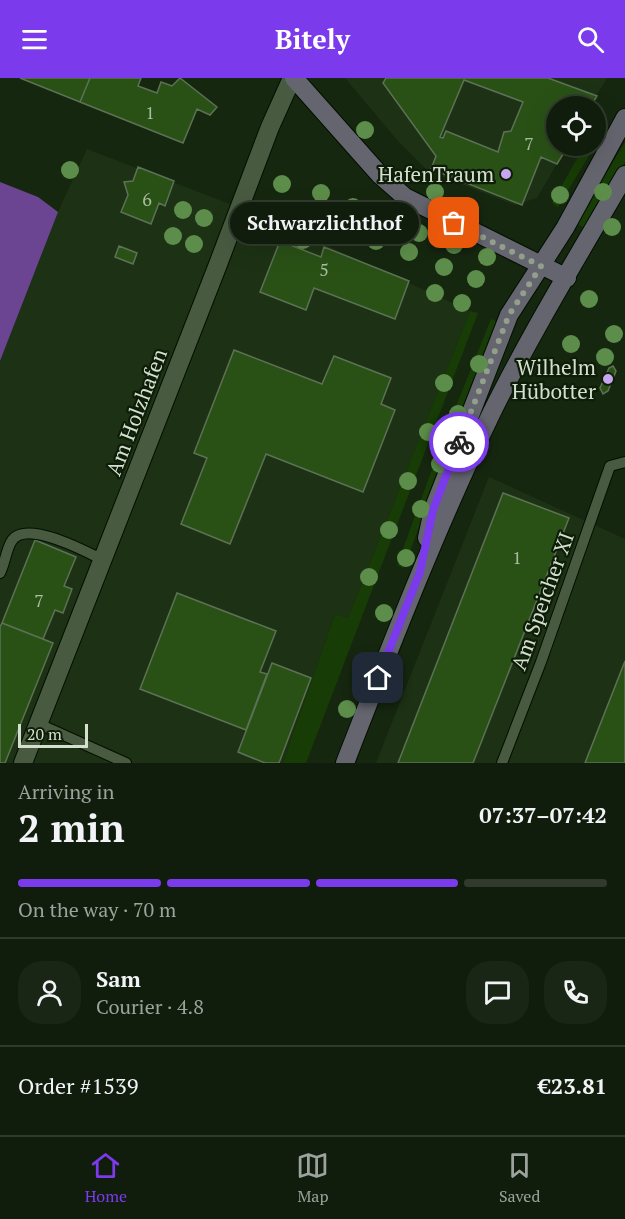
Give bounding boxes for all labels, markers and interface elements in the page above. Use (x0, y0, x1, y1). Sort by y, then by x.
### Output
text: Bitely (275, 21, 350, 57)
icon: menu (18, 23, 51, 56)
icon: search (574, 23, 607, 56)
map controls (546, 96, 606, 156)
button: locate (546, 96, 606, 156)
house number: 1 (145, 100, 155, 124)
house number: 7 (524, 131, 534, 155)
place label: HafenTraum (378, 160, 494, 188)
marker: HafenTraum (499, 167, 513, 181)
house number: 6 (142, 187, 152, 211)
pin (428, 197, 479, 248)
callout: Schwarzlichthof (229, 202, 418, 244)
icon: bag (437, 206, 470, 239)
text: Schwarzlichthof (247, 209, 402, 236)
house number: 5 (319, 257, 329, 281)
street label: Am Holzhafen (99, 344, 173, 479)
place label: Wilhelm Hübotter (512, 353, 596, 405)
marker: Wilhelm Hübotter (601, 372, 615, 386)
courier (429, 412, 489, 472)
icon: bike (443, 426, 476, 459)
street label: Am Speicher XI (504, 528, 580, 674)
house number: 1 (512, 545, 522, 569)
house number: 7 (34, 588, 44, 612)
pin (352, 652, 403, 703)
icon: home (361, 661, 394, 694)
scale bar (18, 721, 88, 748)
text: 20 m (27, 723, 62, 745)
text: Arriving in (18, 778, 114, 805)
text: 07:37–07:42 (479, 800, 607, 829)
text: 2 min (18, 801, 125, 853)
text: On the way · 70 m (18, 896, 176, 923)
button: person (18, 961, 81, 1024)
button: chat (466, 961, 529, 1024)
button: phone (544, 961, 607, 1024)
text: Sam (96, 964, 141, 993)
text: Courier · 4.8 (96, 993, 204, 1020)
text: Order #1539 (18, 1071, 138, 1100)
text: €23.81 (538, 1071, 607, 1100)
tab: Home (85, 1149, 127, 1207)
tab: Map (296, 1149, 329, 1207)
tab: Saved (499, 1149, 540, 1207)

